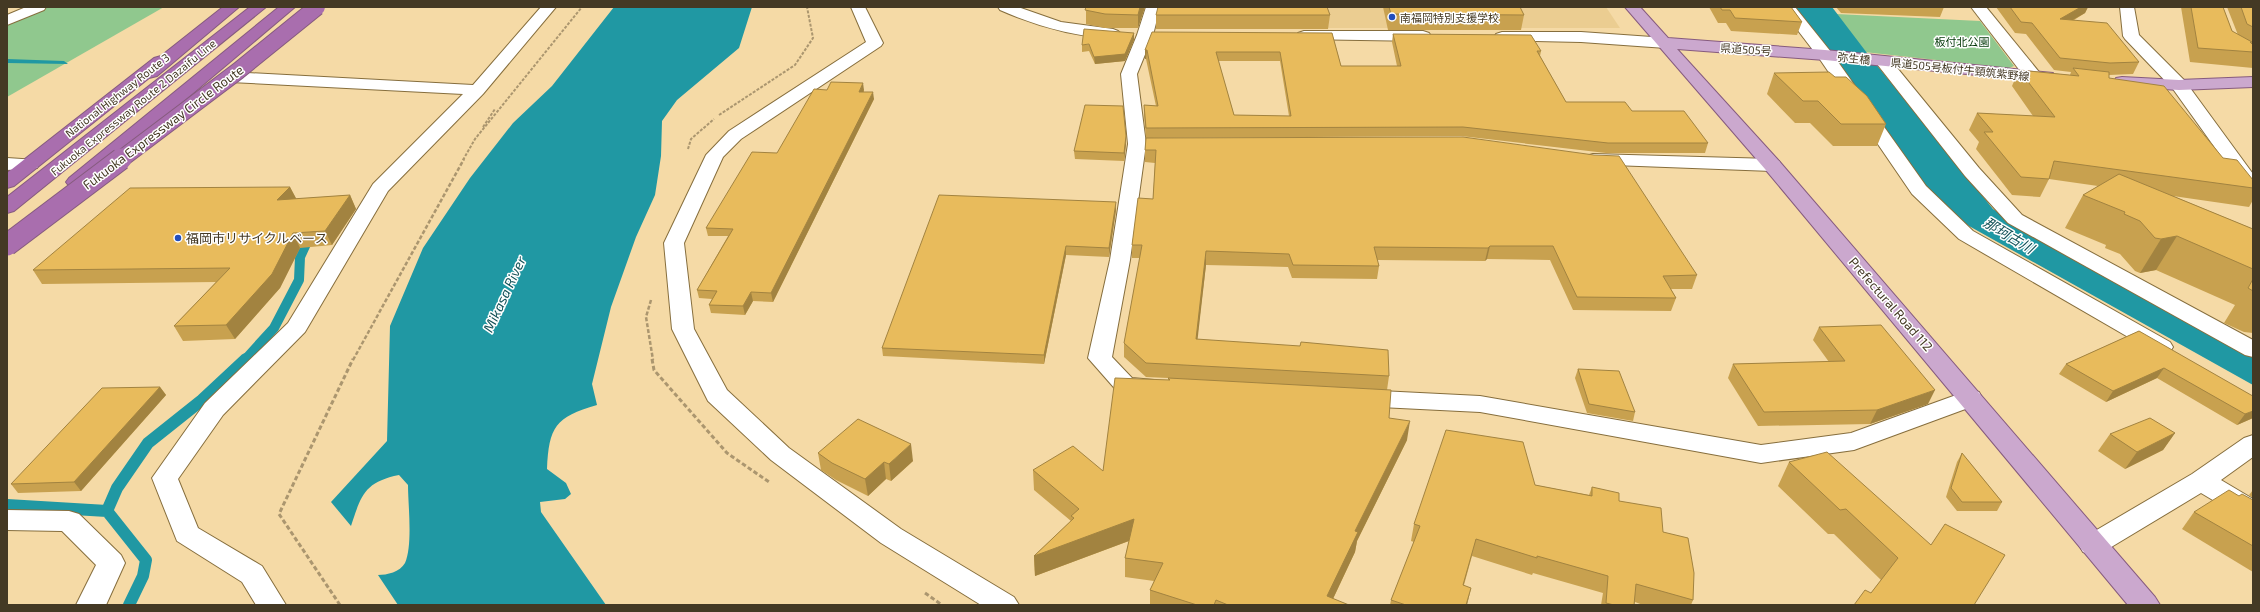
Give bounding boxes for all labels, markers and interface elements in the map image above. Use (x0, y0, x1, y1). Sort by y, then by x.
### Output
place label: 南福岡特別支援学校 (1400, 11, 1499, 24)
marker: 南福岡特別支援学校 (1387, 12, 1397, 22)
park label: 板付北公園 (1935, 35, 1990, 48)
street label: Fukuoka Expressway Route 2 Dazaifu Line (48, 36, 218, 178)
street label: 県道505号 (1720, 41, 1772, 57)
street label: National Highway Route 3 (62, 50, 172, 140)
street label: 弥生橋 (1837, 50, 1871, 66)
street label: 県道505号板付牛頸筑紫野線 (1890, 55, 2030, 83)
street label: Fukuoka Expressway Circle Route (80, 61, 246, 193)
water label: 那珂古川 (1981, 213, 2039, 258)
place label: 福岡市リサイクルベース (186, 230, 328, 246)
marker: 福岡市リサイクルベース (173, 233, 183, 243)
water label: Mikasa River (479, 253, 529, 335)
street label: Prefectural Road 112 (1846, 254, 1936, 354)

